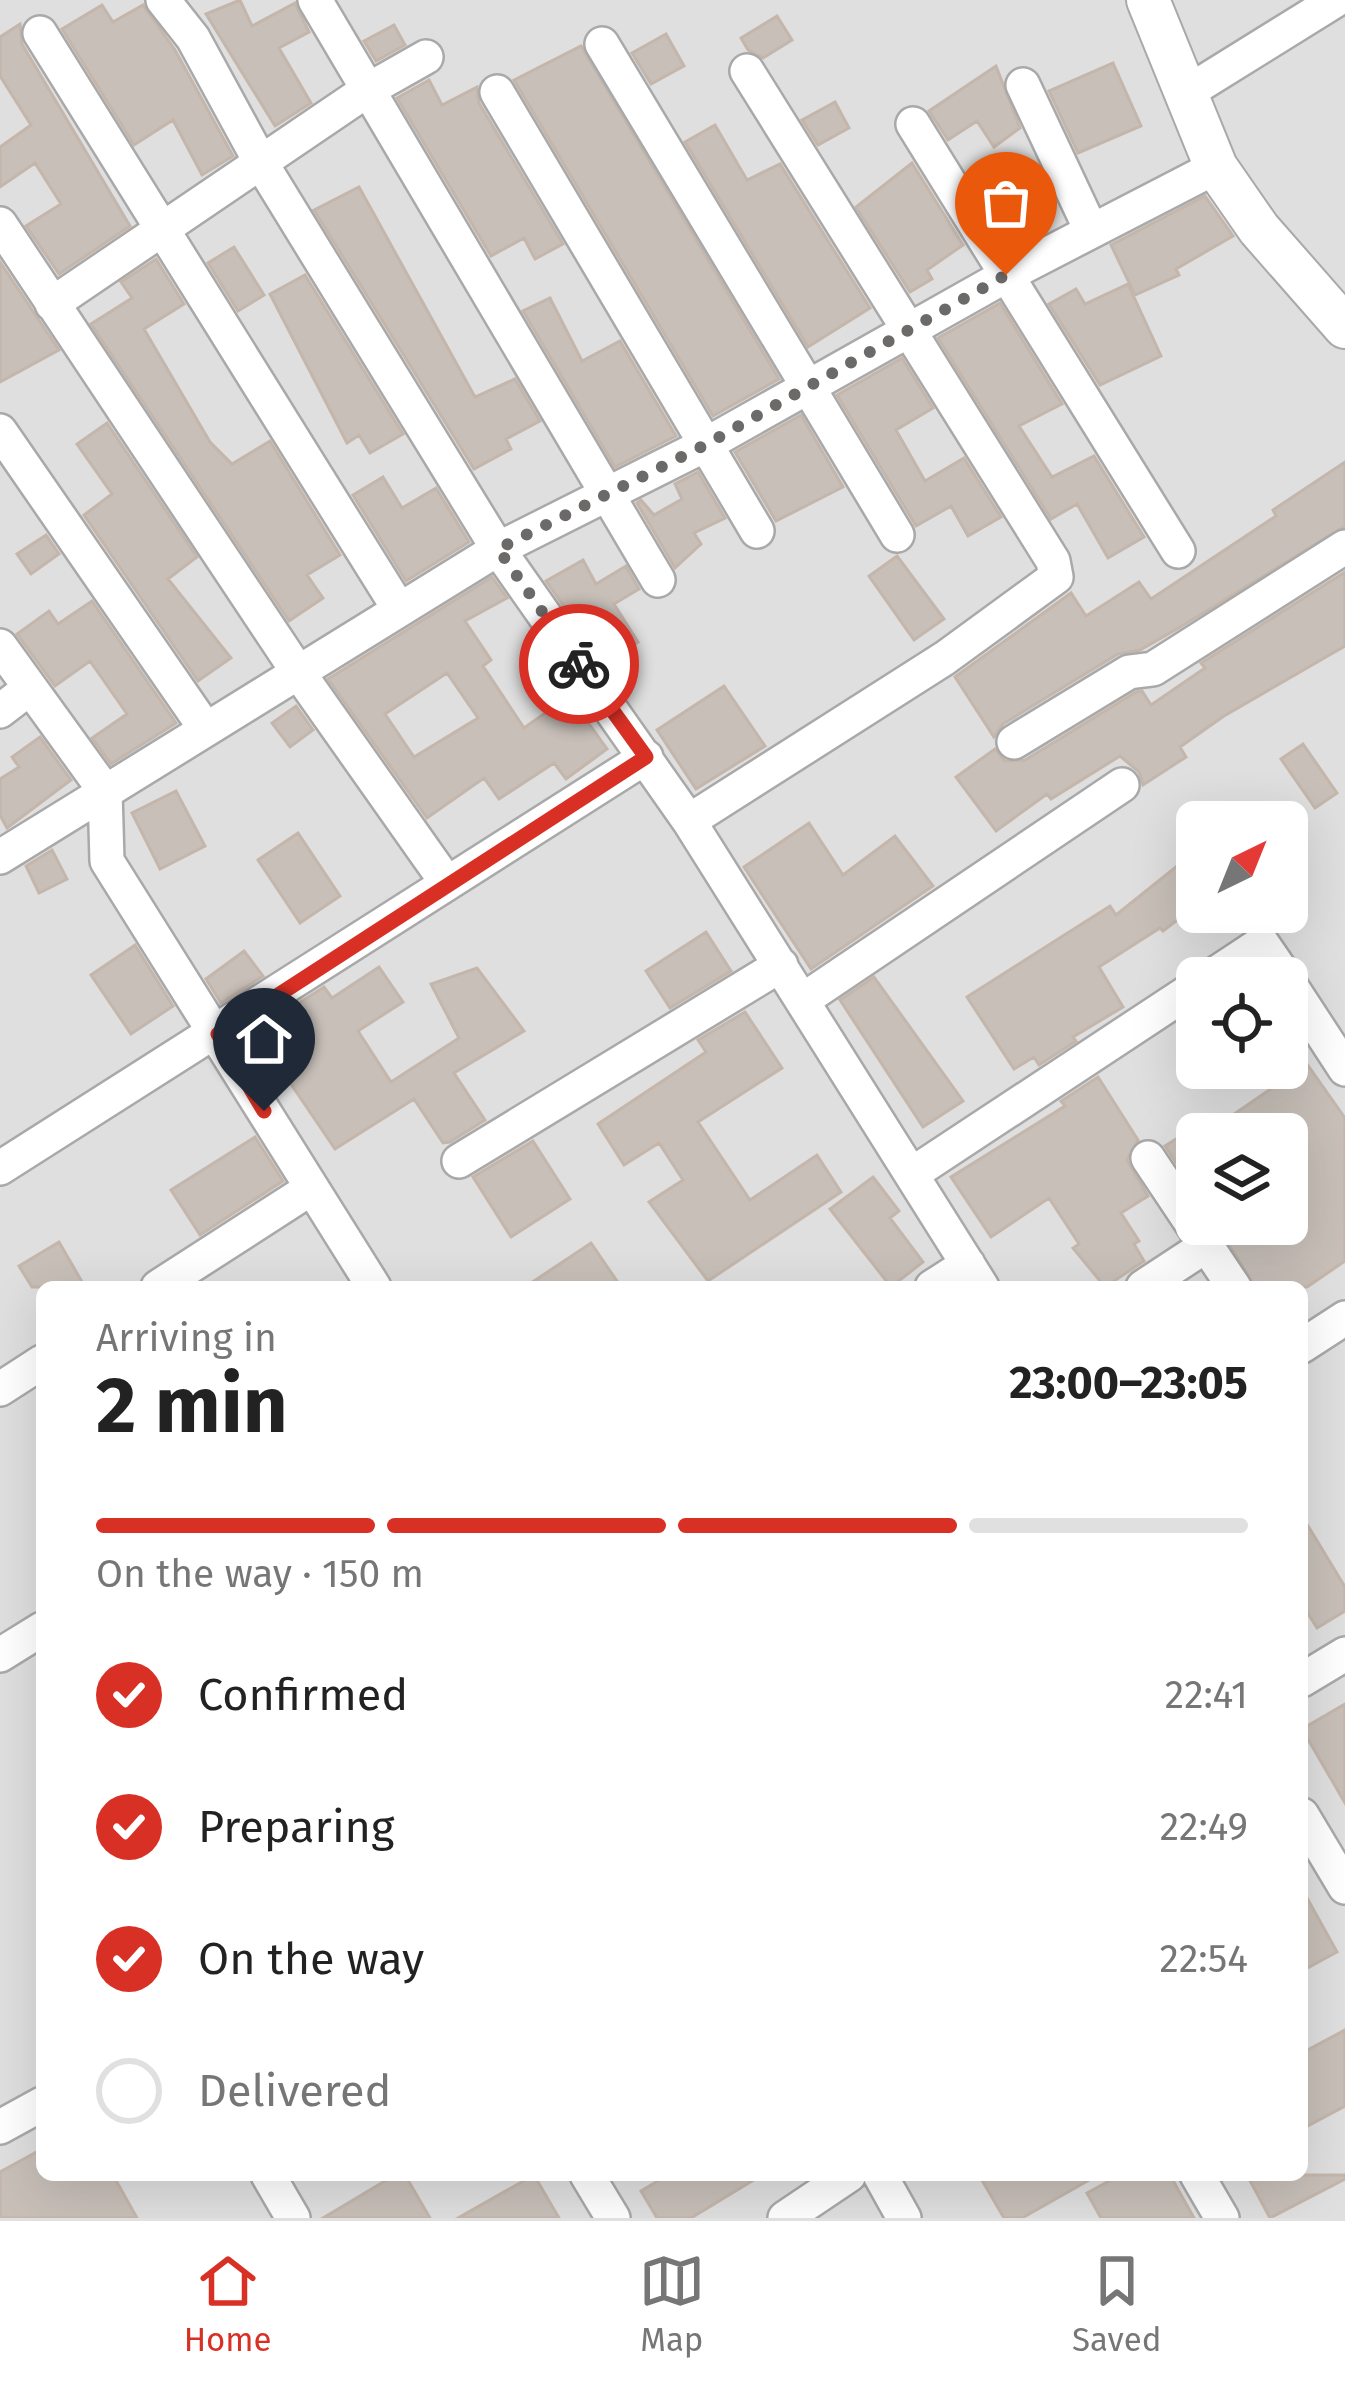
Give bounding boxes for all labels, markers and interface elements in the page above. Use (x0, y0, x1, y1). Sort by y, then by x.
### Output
pin (955, 152, 1057, 275)
icon: bag (973, 170, 1039, 236)
courier (519, 604, 639, 724)
icon: bike (546, 631, 612, 697)
north arrow (1176, 801, 1308, 933)
map controls (1176, 801, 1308, 1245)
button: locate (1176, 957, 1308, 1089)
pin (213, 988, 315, 1111)
icon: home (231, 1006, 297, 1072)
button: layers (1176, 1113, 1308, 1245)
text: Arriving in (96, 1315, 277, 1361)
text: 23:00–23:05 (1009, 1356, 1248, 1410)
text: 2 min (96, 1359, 288, 1453)
text: On the way · 150 m (96, 1551, 424, 1597)
icon: check (96, 1662, 162, 1728)
text: Confirmed (198, 1668, 408, 1722)
text: 22:41 (1165, 1672, 1248, 1718)
icon: check (96, 1794, 162, 1860)
text: Preparing (198, 1800, 394, 1854)
text: 22:49 (1160, 1804, 1248, 1850)
icon: check (96, 1926, 162, 1992)
text: On the way (198, 1932, 424, 1986)
text: 22:54 (1160, 1936, 1248, 1982)
text: Delivered (198, 2064, 391, 2118)
tab: Home (184, 2248, 272, 2360)
tab: Map (639, 2248, 705, 2360)
tab: Saved (1072, 2248, 1161, 2360)

